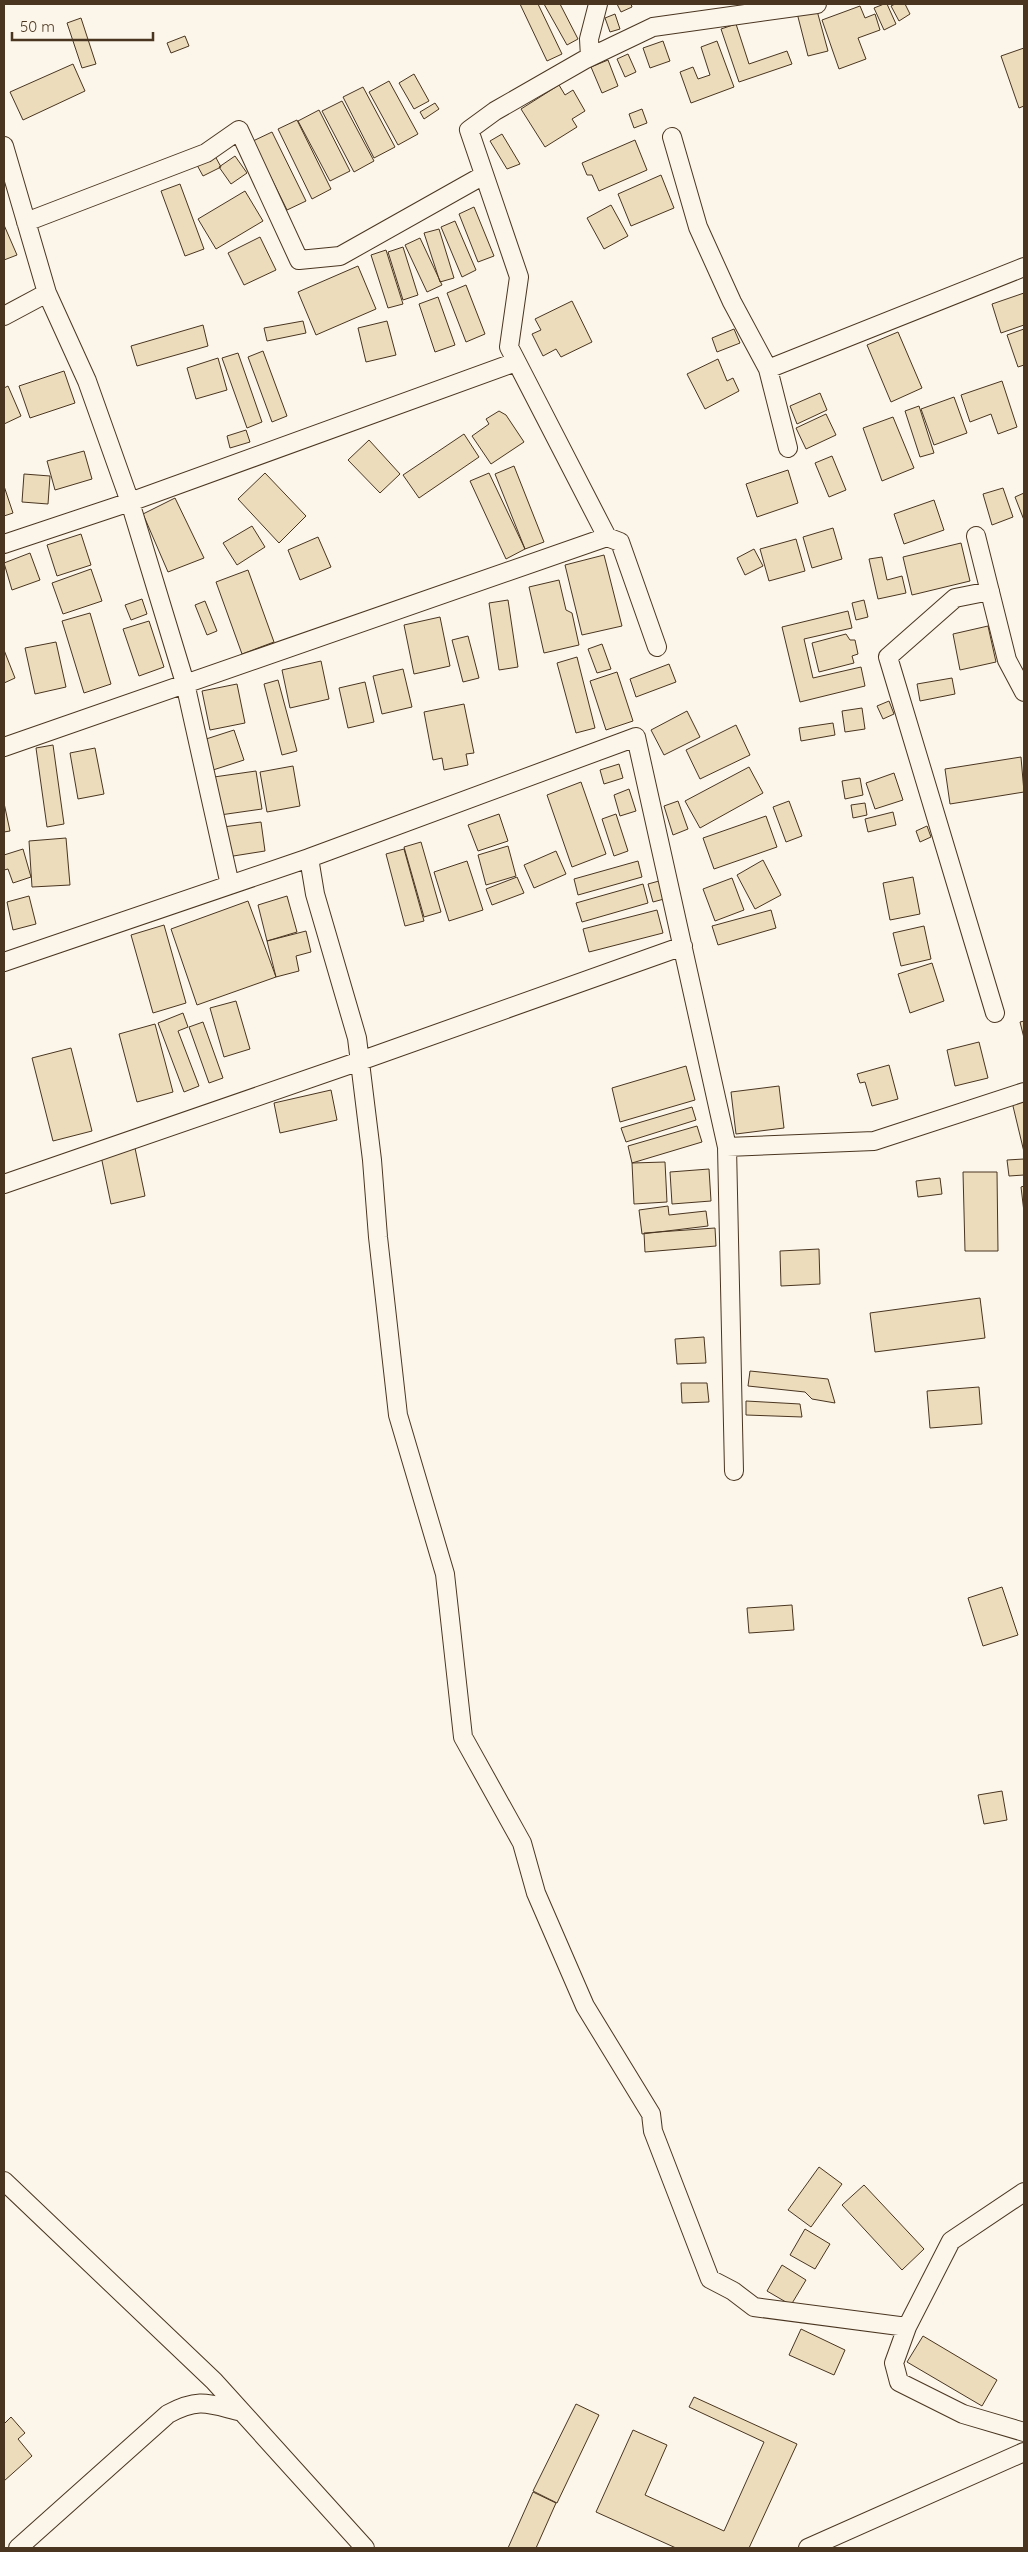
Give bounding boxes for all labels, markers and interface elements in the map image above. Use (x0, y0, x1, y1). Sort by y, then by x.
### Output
scale bar (12, 10, 154, 42)
text: 50 m (20, 17, 55, 36)

